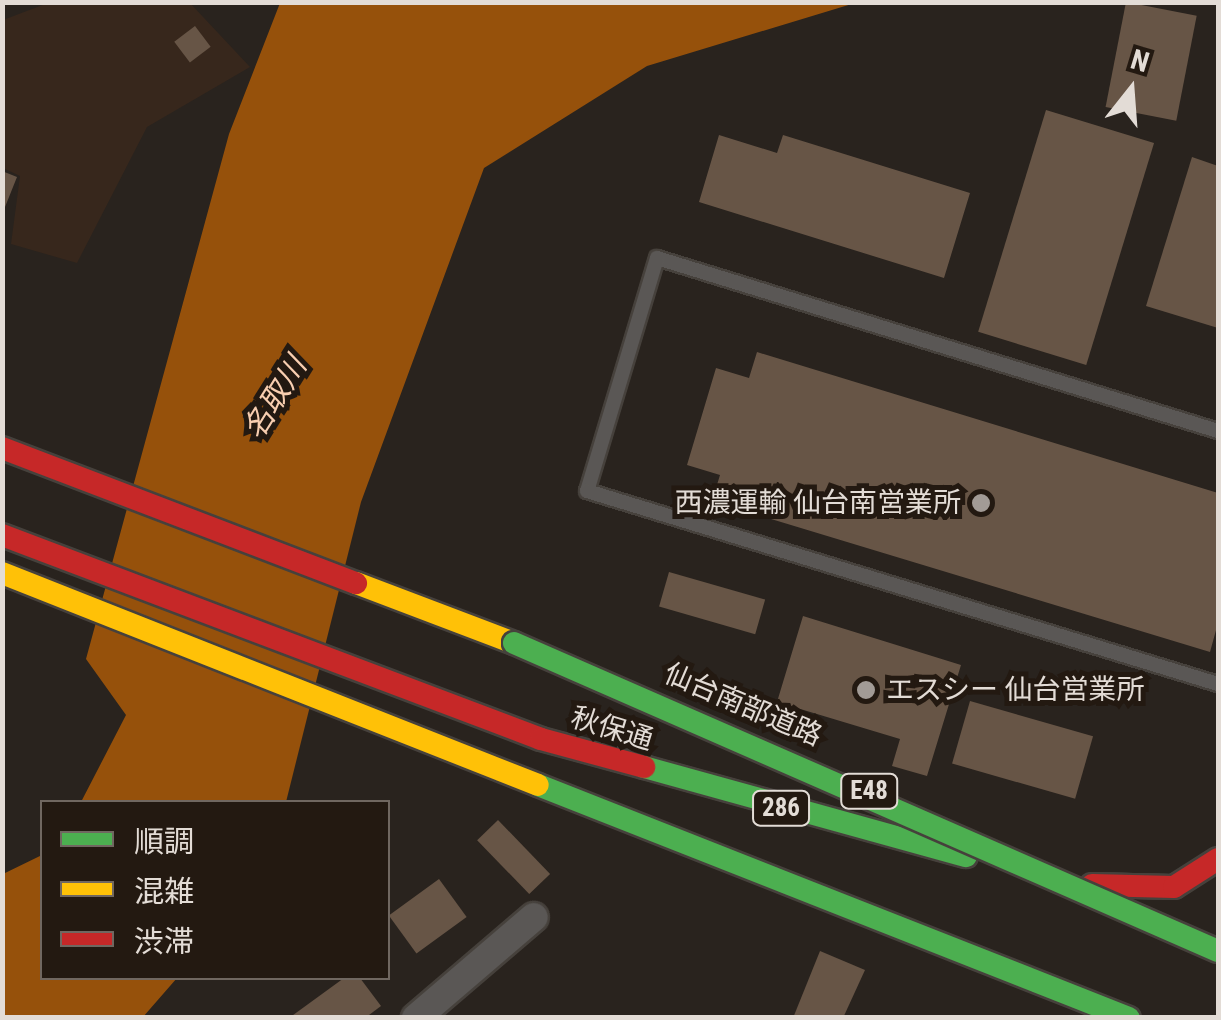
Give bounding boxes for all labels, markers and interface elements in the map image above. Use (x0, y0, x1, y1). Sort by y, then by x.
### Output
north arrow (1081, 40, 1181, 140)
text: N (1127, 43, 1153, 79)
water label: 名取川 (236, 350, 314, 446)
place label: 西濃運輸 仙台南営業所 (675, 486, 961, 520)
marker: 西濃運輸 仙台南営業所 (970, 492, 992, 514)
street label: 仙台南部道路 (659, 657, 827, 753)
place label: エスシー 仙台営業所 (886, 673, 1144, 707)
marker: エスシー 仙台営業所 (855, 679, 877, 701)
street label: 秋保通 (567, 701, 657, 757)
road number: E48 (839, 771, 899, 811)
road number: 286 (751, 788, 811, 828)
legend (40, 800, 390, 980)
text: 順調 (134, 824, 194, 859)
text: 混雑 (134, 874, 194, 909)
text: 渋滞 (134, 924, 194, 959)

